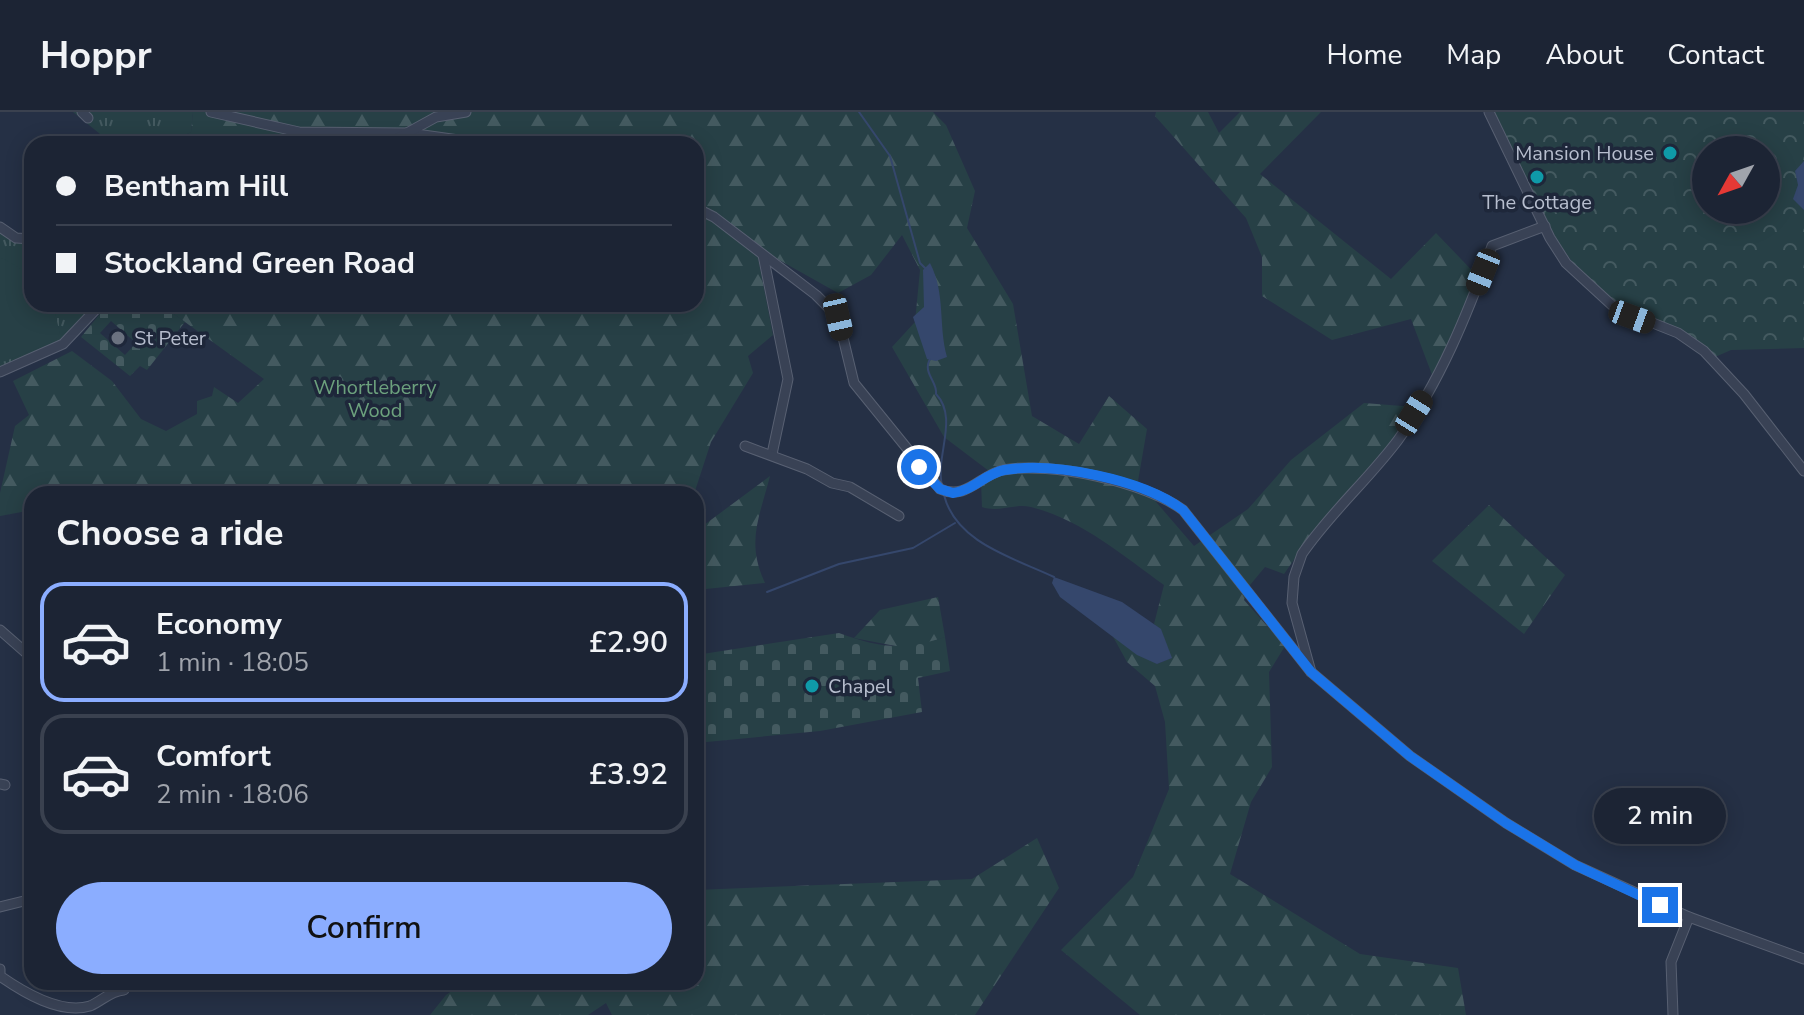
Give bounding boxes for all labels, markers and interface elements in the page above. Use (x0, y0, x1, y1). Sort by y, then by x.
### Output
text: Hoppr (40, 30, 152, 81)
text: Home (1327, 36, 1402, 74)
text: Map (1446, 36, 1501, 74)
text: About (1545, 36, 1623, 74)
text: Contact (1667, 36, 1764, 74)
north arrow (1692, 136, 1780, 224)
map controls (1692, 136, 1780, 224)
place label: Mansion House (1515, 140, 1654, 167)
marker: Mansion House (1661, 144, 1679, 162)
text: Bentham Hill (104, 166, 288, 207)
marker: The Cottage (1528, 168, 1546, 186)
place label: The Cottage (1482, 189, 1592, 216)
text: Stockland Green Road (104, 243, 415, 284)
car (1463, 245, 1503, 299)
car (821, 291, 855, 343)
car (1605, 298, 1659, 336)
place label: St Peter (134, 325, 206, 352)
marker: St Peter (109, 329, 127, 347)
park label: Whortleberry Wood (313, 374, 437, 424)
car (1391, 386, 1437, 440)
route start (901, 449, 937, 485)
text: Choose a ride (56, 509, 284, 558)
text: Economy (156, 604, 282, 645)
icon: car (60, 606, 132, 678)
text: £2.90 (589, 622, 668, 663)
text: 1 min · 18:05 (156, 645, 309, 680)
place label: Chapel (828, 673, 892, 700)
marker: Chapel (803, 677, 821, 695)
text: Comfort (156, 736, 271, 777)
icon: car (60, 738, 132, 810)
text: £3.92 (589, 754, 668, 795)
text: 2 min · 18:06 (156, 777, 309, 812)
callout: 2 min (1594, 789, 1726, 845)
text: 2 min (1627, 798, 1693, 833)
button: Confirm (56, 882, 672, 974)
route end (1642, 887, 1678, 923)

